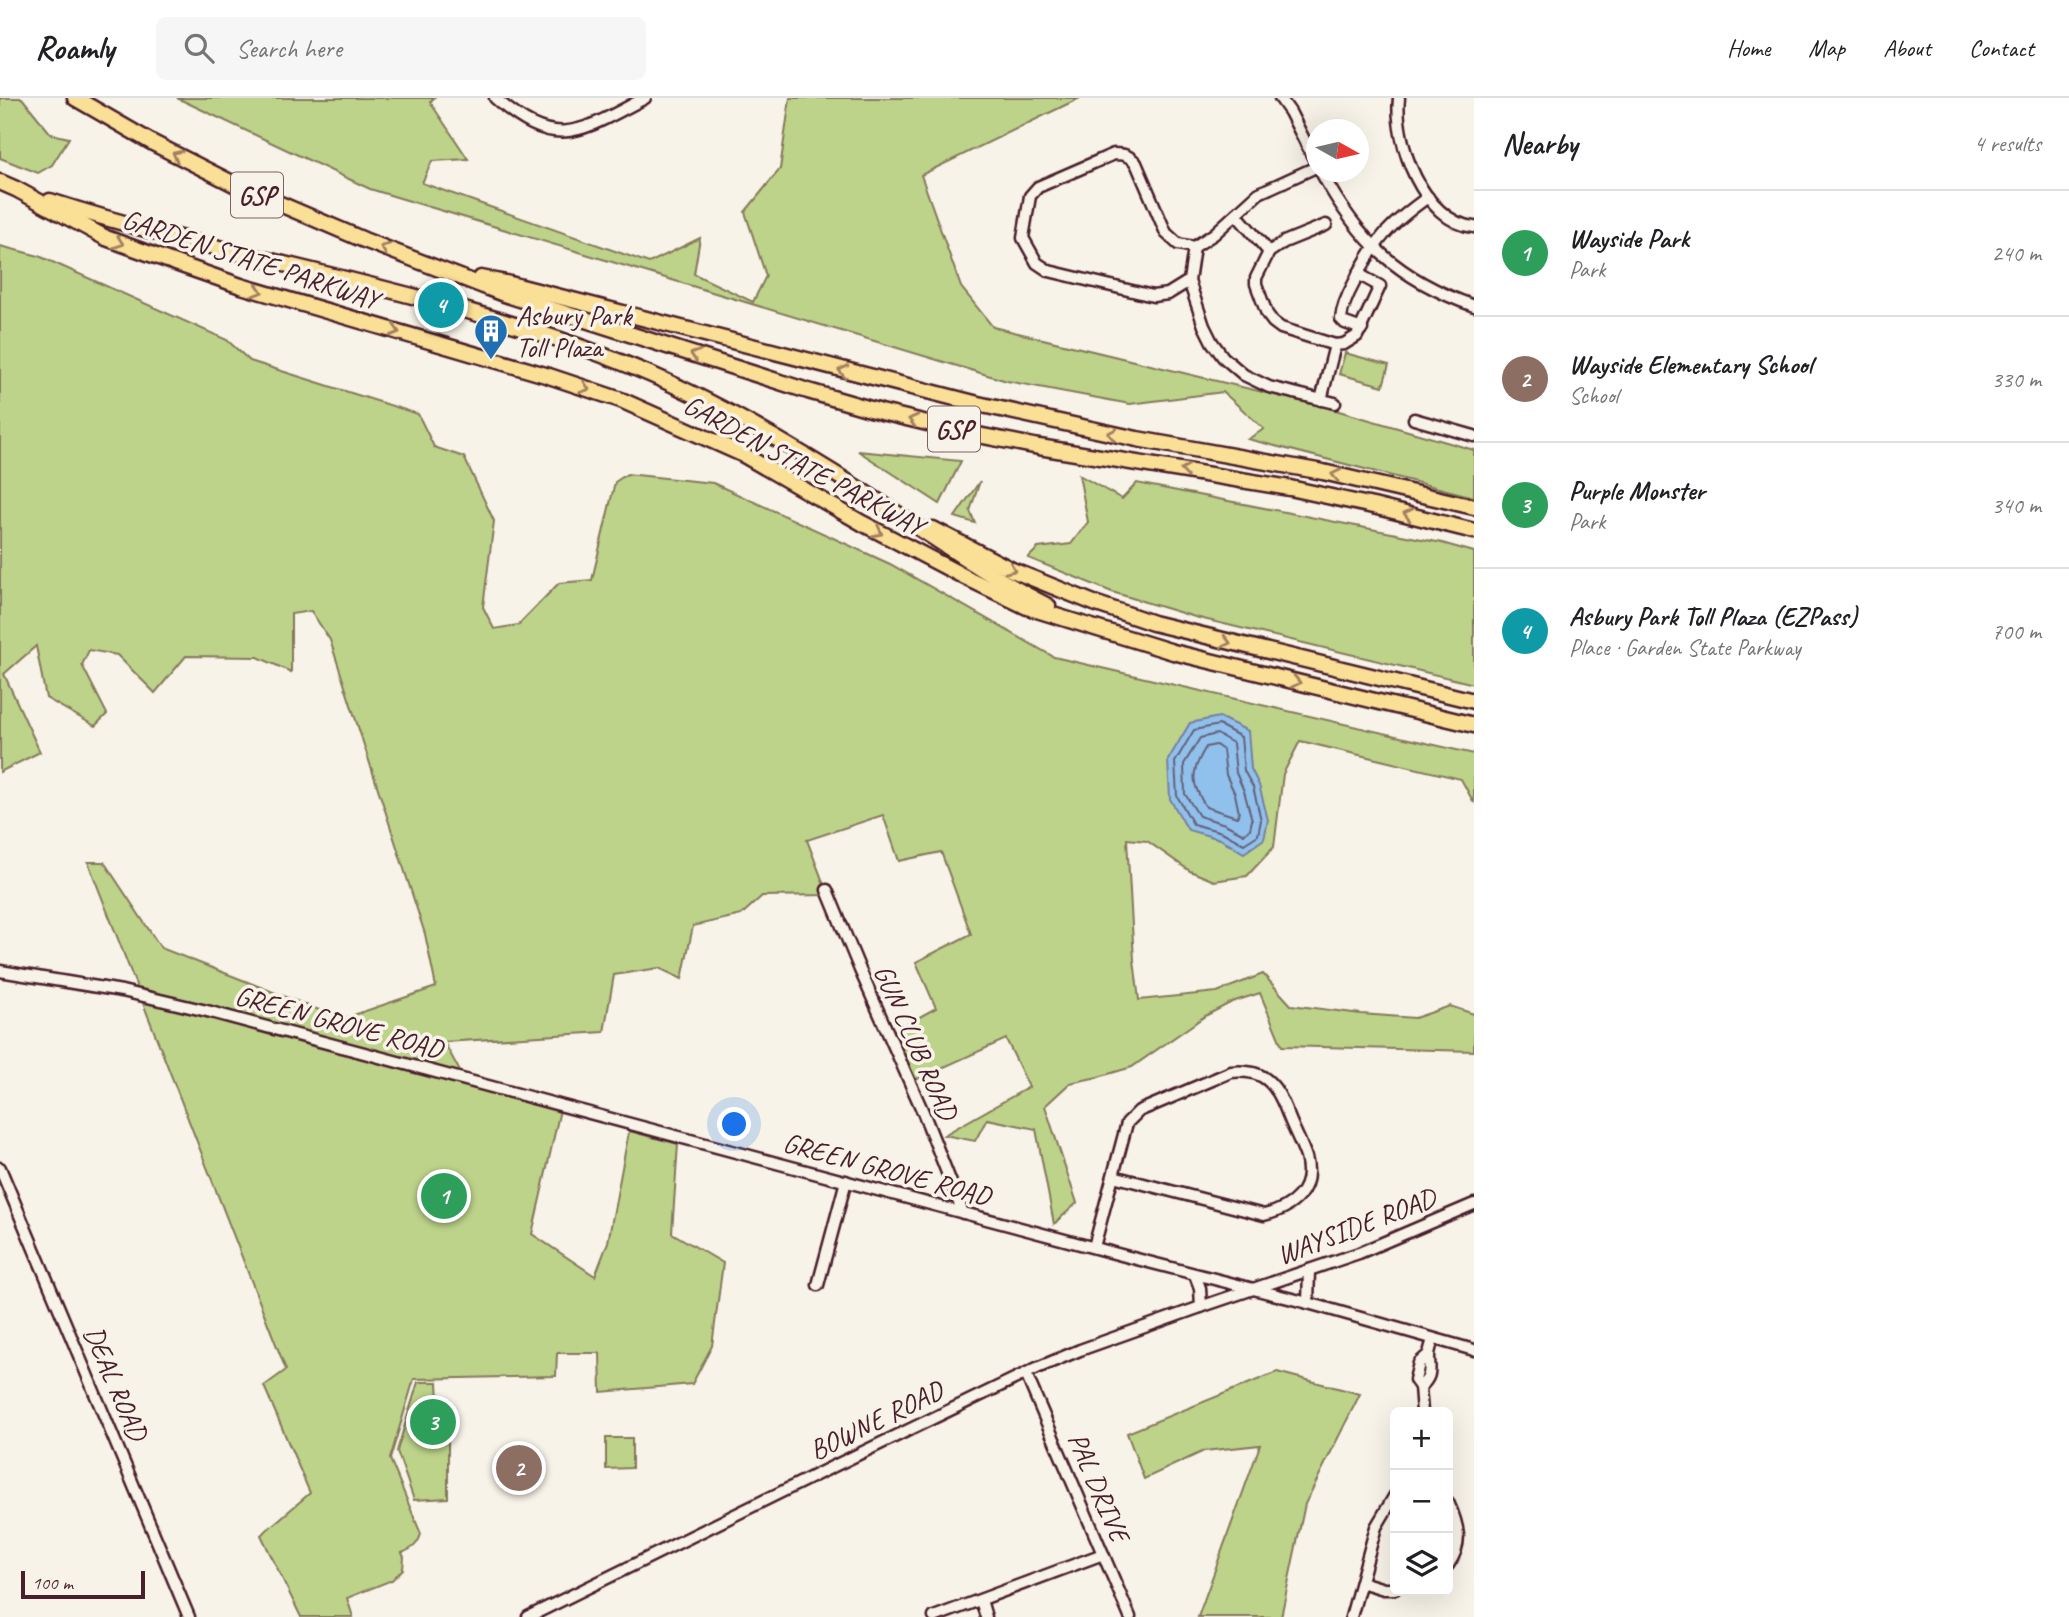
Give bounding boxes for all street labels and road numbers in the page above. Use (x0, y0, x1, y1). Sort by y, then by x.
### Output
road number: GSP (231, 172, 283, 218)
street label: GARDEN STATE PARKWAY (118, 201, 387, 318)
street label: GARDEN STATE PARKWAY (678, 387, 934, 545)
road number: GSP (928, 406, 980, 452)
street label: GUN CLUB ROAD (866, 959, 967, 1127)
street label: GREEN GROVE ROAD (231, 977, 448, 1067)
street label: GREEN GROVE ROAD (779, 1124, 996, 1214)
street label: WAYSIDE ROAD (1272, 1179, 1443, 1272)
street label: DEAL ROAD (76, 1321, 157, 1448)
street label: BOWNE ROAD (803, 1372, 950, 1467)
street label: PAL DRIVE (1060, 1427, 1139, 1550)

